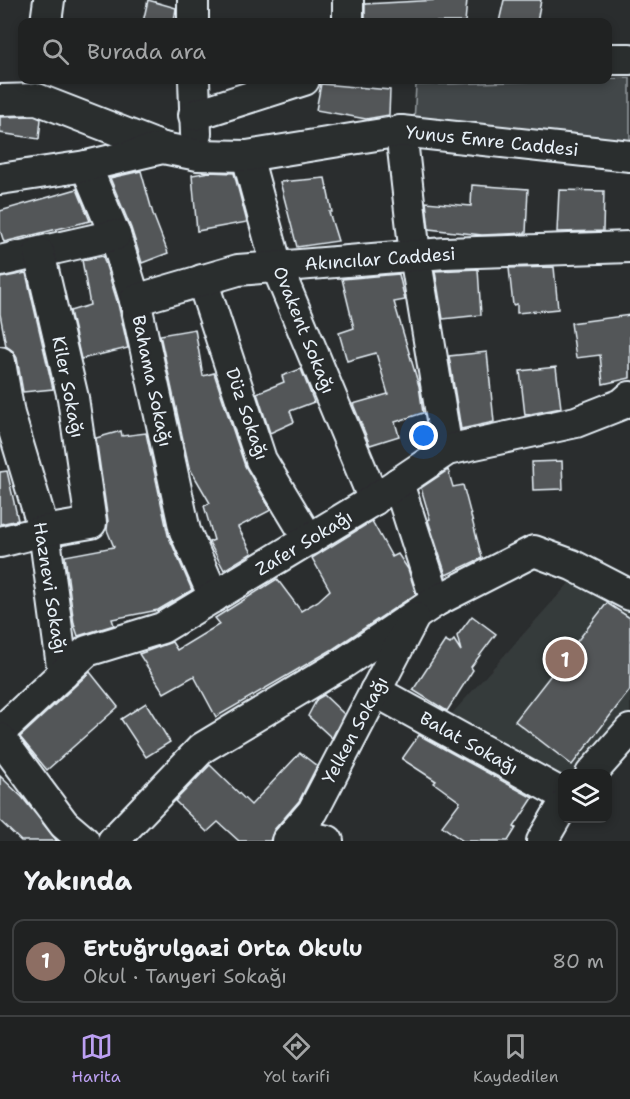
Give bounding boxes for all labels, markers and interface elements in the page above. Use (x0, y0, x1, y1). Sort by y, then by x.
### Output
search box (18, 18, 612, 84)
icon: search (39, 35, 72, 68)
text: Burada ara (87, 37, 206, 66)
street label: Yunus Emre Caddesi (404, 120, 580, 162)
street label: Akıncılar Caddesi (304, 242, 456, 276)
street label: Ovakent Sokağı (268, 263, 340, 397)
street label: Bahama Sokağı (126, 313, 178, 449)
street label: Kiler Sokağı (46, 334, 90, 440)
street label: Düz Sokağı (220, 365, 274, 463)
your location (409, 421, 438, 450)
street label: Zafer Sokağı (251, 505, 357, 581)
street label: Haznevi Sokağı (28, 520, 72, 656)
pin: 1 (546, 636, 584, 682)
street label: Yelken Sokağı (317, 672, 393, 788)
street label: Balat Sokağı (415, 706, 523, 780)
map controls (558, 769, 612, 823)
button: layers (558, 769, 612, 823)
text: Yakında (24, 863, 132, 898)
text: Ertuğrulgazi Orta Okulu (83, 934, 363, 963)
text: 1 (41, 948, 50, 974)
text: 80 m (552, 948, 604, 974)
text: Okul · Tanyeri Sokağı (83, 963, 287, 989)
tab: Harita (71, 1030, 121, 1087)
tab: Yol tarifi (264, 1030, 330, 1087)
tab: Kaydedilen (473, 1030, 559, 1087)

